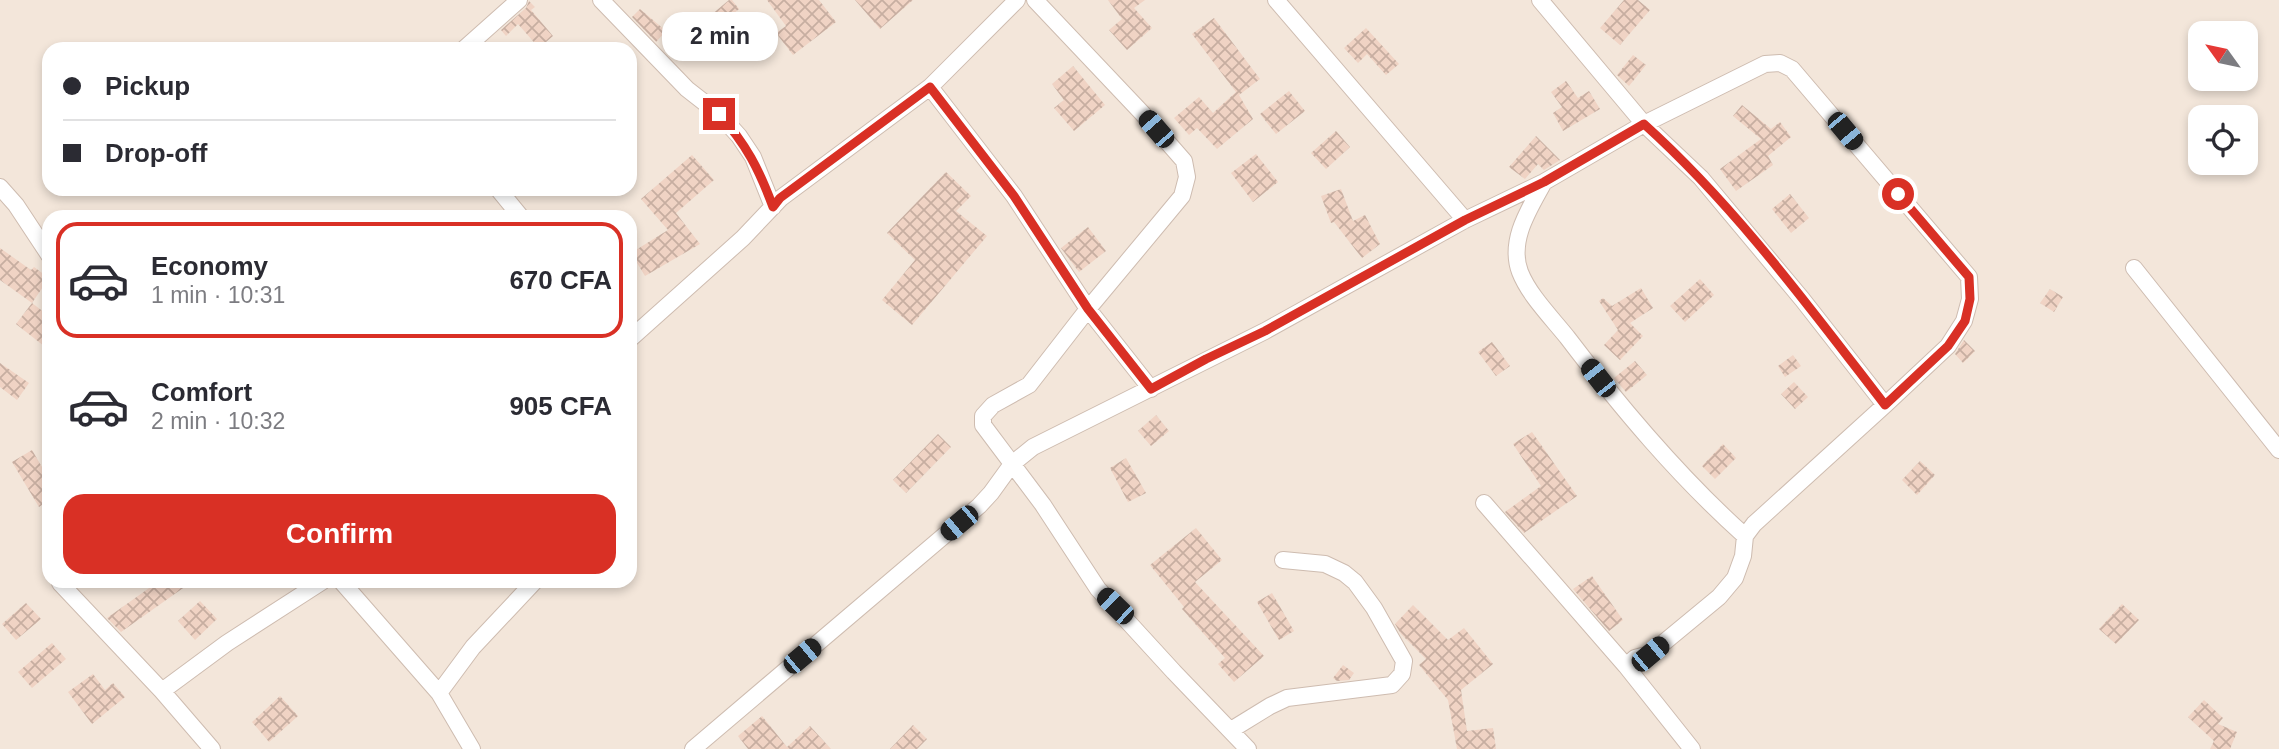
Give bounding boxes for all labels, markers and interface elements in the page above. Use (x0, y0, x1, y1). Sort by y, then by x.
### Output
callout: 2 min (661, 12, 777, 61)
north arrow (2188, 21, 2258, 91)
map controls (2188, 21, 2258, 175)
text: 2 min (690, 23, 750, 49)
text: Pickup (105, 71, 190, 101)
route end (703, 98, 735, 130)
button: locate (2188, 105, 2258, 175)
car (1135, 106, 1178, 152)
car (1824, 108, 1867, 154)
text: Drop-off (105, 138, 208, 168)
route start (1882, 178, 1914, 210)
icon: car (67, 249, 130, 312)
text: Economy (151, 251, 268, 281)
text: 670 CFA (509, 265, 612, 295)
text: 1 min · 10:31 (151, 282, 285, 308)
car (1577, 355, 1620, 401)
icon: car (67, 375, 130, 438)
text: Comfort (151, 377, 252, 407)
text: 905 CFA (509, 391, 612, 421)
text: 2 min · 10:32 (151, 408, 285, 434)
button: Confirm (63, 494, 616, 574)
car (937, 501, 982, 545)
car (1093, 584, 1138, 628)
car (1628, 632, 1673, 676)
car (780, 634, 825, 678)

